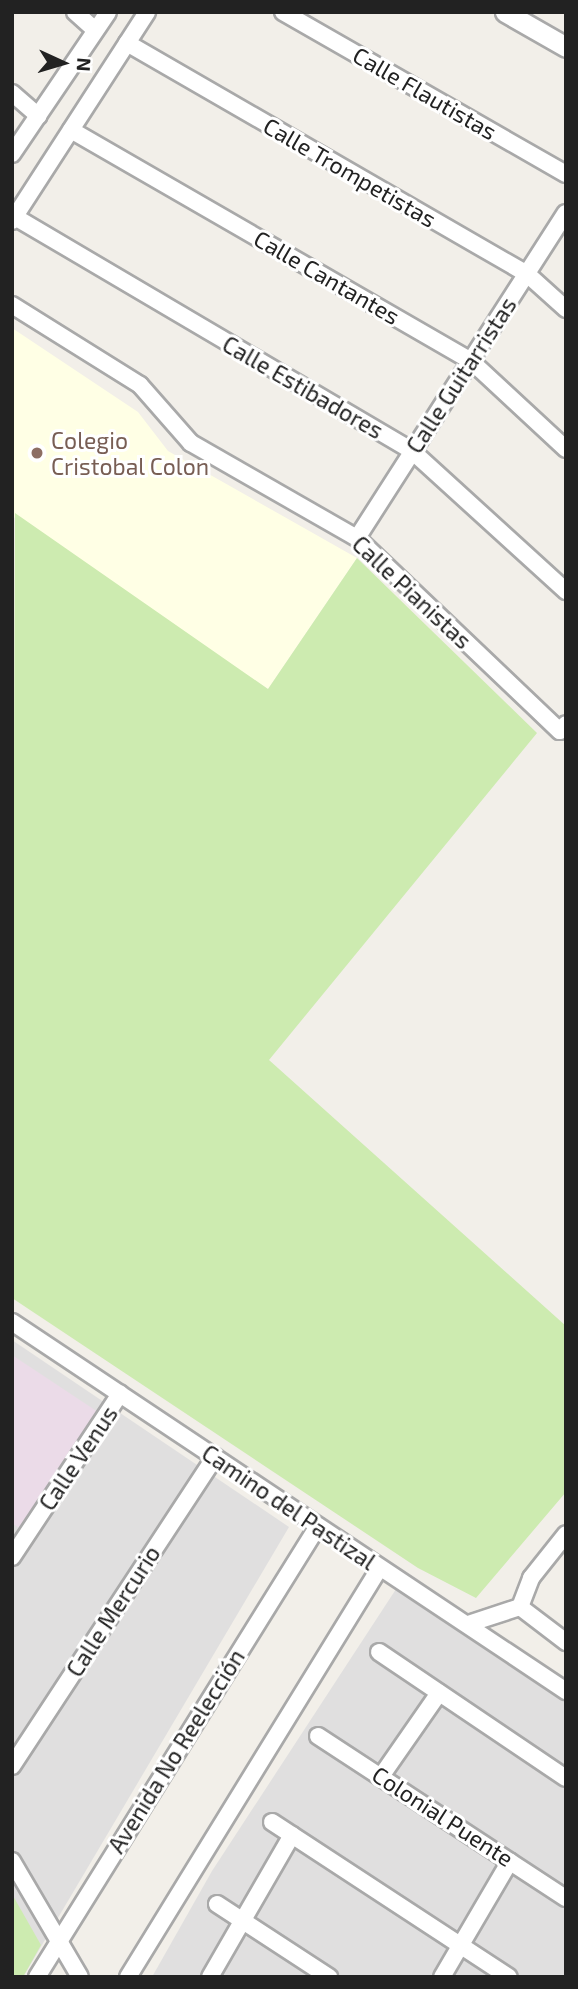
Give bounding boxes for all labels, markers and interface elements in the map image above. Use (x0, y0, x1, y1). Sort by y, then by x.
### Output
north arrow (28, 28, 98, 98)
street label: Calle Flautistas (348, 41, 502, 145)
text: N (72, 57, 96, 72)
street label: Calle Trompetistas (259, 111, 441, 233)
street label: Calle Cantantes (249, 224, 405, 330)
street label: Calle Guitarristas (400, 292, 522, 458)
street label: Calle Estibadores (218, 330, 388, 444)
place label: Colegio Cristobal Colon (51, 426, 210, 480)
marker: Colegio Cristobal Colon (29, 445, 45, 461)
street label: Calle Pianistas (347, 530, 477, 654)
street label: Calle Venus (33, 1400, 123, 1516)
street label: Camino del Pastizal (197, 1438, 381, 1576)
street label: Calle Mercurio (60, 1540, 166, 1682)
street label: Avenida No Reelección (102, 1644, 250, 1858)
street label: Colonial Puente (367, 1760, 519, 1872)

